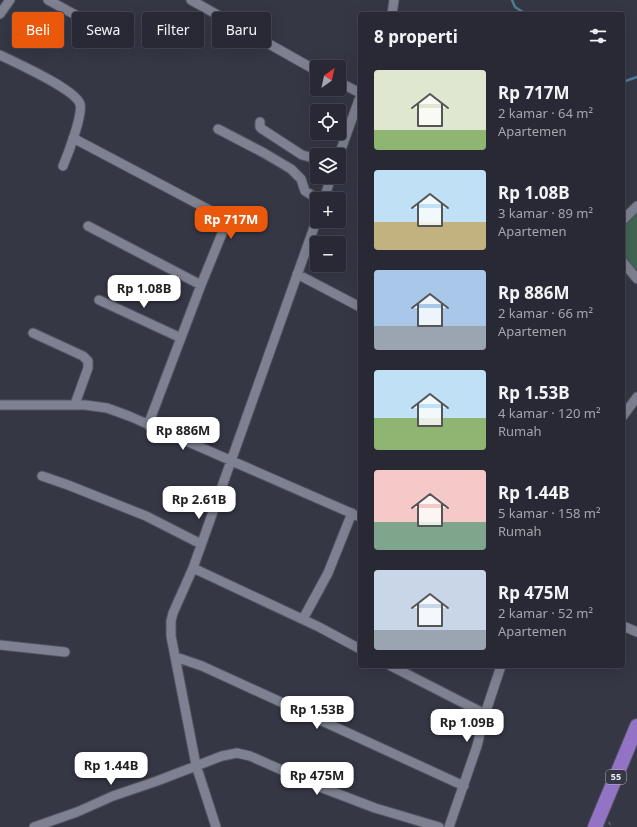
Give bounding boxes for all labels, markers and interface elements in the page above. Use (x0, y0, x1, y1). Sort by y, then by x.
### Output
chip: Beli (12, 12, 64, 48)
chip: Sewa (72, 12, 134, 48)
chip: Filter (142, 12, 204, 48)
chip: Baru (212, 12, 271, 48)
text: 8 properti (374, 25, 458, 48)
icon: filters (587, 25, 609, 47)
north arrow (310, 60, 346, 96)
map controls (310, 60, 346, 272)
text: Rp 717M (498, 81, 570, 104)
icon: home (406, 86, 454, 134)
button: locate (310, 104, 346, 140)
text: 2 kamar · 64 m² (498, 104, 593, 122)
text: Apartemen (498, 122, 567, 140)
button: layers (310, 148, 346, 184)
text: Rp 1.08B (498, 181, 570, 204)
icon: home (406, 186, 454, 234)
button: + (310, 192, 346, 228)
text: 3 kamar · 89 m² (498, 204, 593, 222)
pin: Rp 717M (194, 206, 268, 240)
text: Rp 717M (204, 210, 258, 228)
text: Apartemen (498, 222, 567, 240)
button: − (310, 236, 346, 272)
pin: Rp 1.08B (103, 275, 185, 309)
text: Rp 1.08B (117, 279, 171, 297)
text: Rp 886M (498, 281, 570, 304)
icon: home (406, 286, 454, 334)
text: 2 kamar · 66 m² (498, 304, 593, 322)
text: Apartemen (498, 322, 567, 340)
text: Rp 1.53B (498, 381, 570, 404)
icon: home (406, 386, 454, 434)
text: 4 kamar · 120 m² (498, 404, 601, 422)
pin: Rp 886M (146, 417, 220, 451)
text: Rp 886M (156, 421, 210, 439)
text: Rumah (498, 422, 542, 440)
text: Rp 1.44B (498, 481, 570, 504)
pin: Rp 2.61B (158, 486, 240, 520)
icon: home (406, 486, 454, 534)
text: Rp 2.61B (172, 490, 226, 508)
text: 5 kamar · 158 m² (498, 504, 601, 522)
text: Rumah (498, 522, 542, 540)
text: Rp 475M (498, 581, 570, 604)
icon: home (406, 586, 454, 634)
text: 2 kamar · 52 m² (498, 604, 593, 622)
text: Apartemen (498, 622, 567, 640)
pin: Rp 1.53B (276, 696, 358, 730)
text: Rp 1.53B (290, 700, 344, 718)
pin: Rp 1.09B (426, 709, 508, 743)
text: Rp 1.09B (440, 713, 494, 731)
pin: Rp 1.44B (70, 752, 152, 786)
text: Rp 1.44B (84, 756, 138, 774)
pin: Rp 475M (280, 762, 354, 796)
text: Rp 475M (290, 766, 344, 784)
road number: 55 (606, 770, 626, 784)

